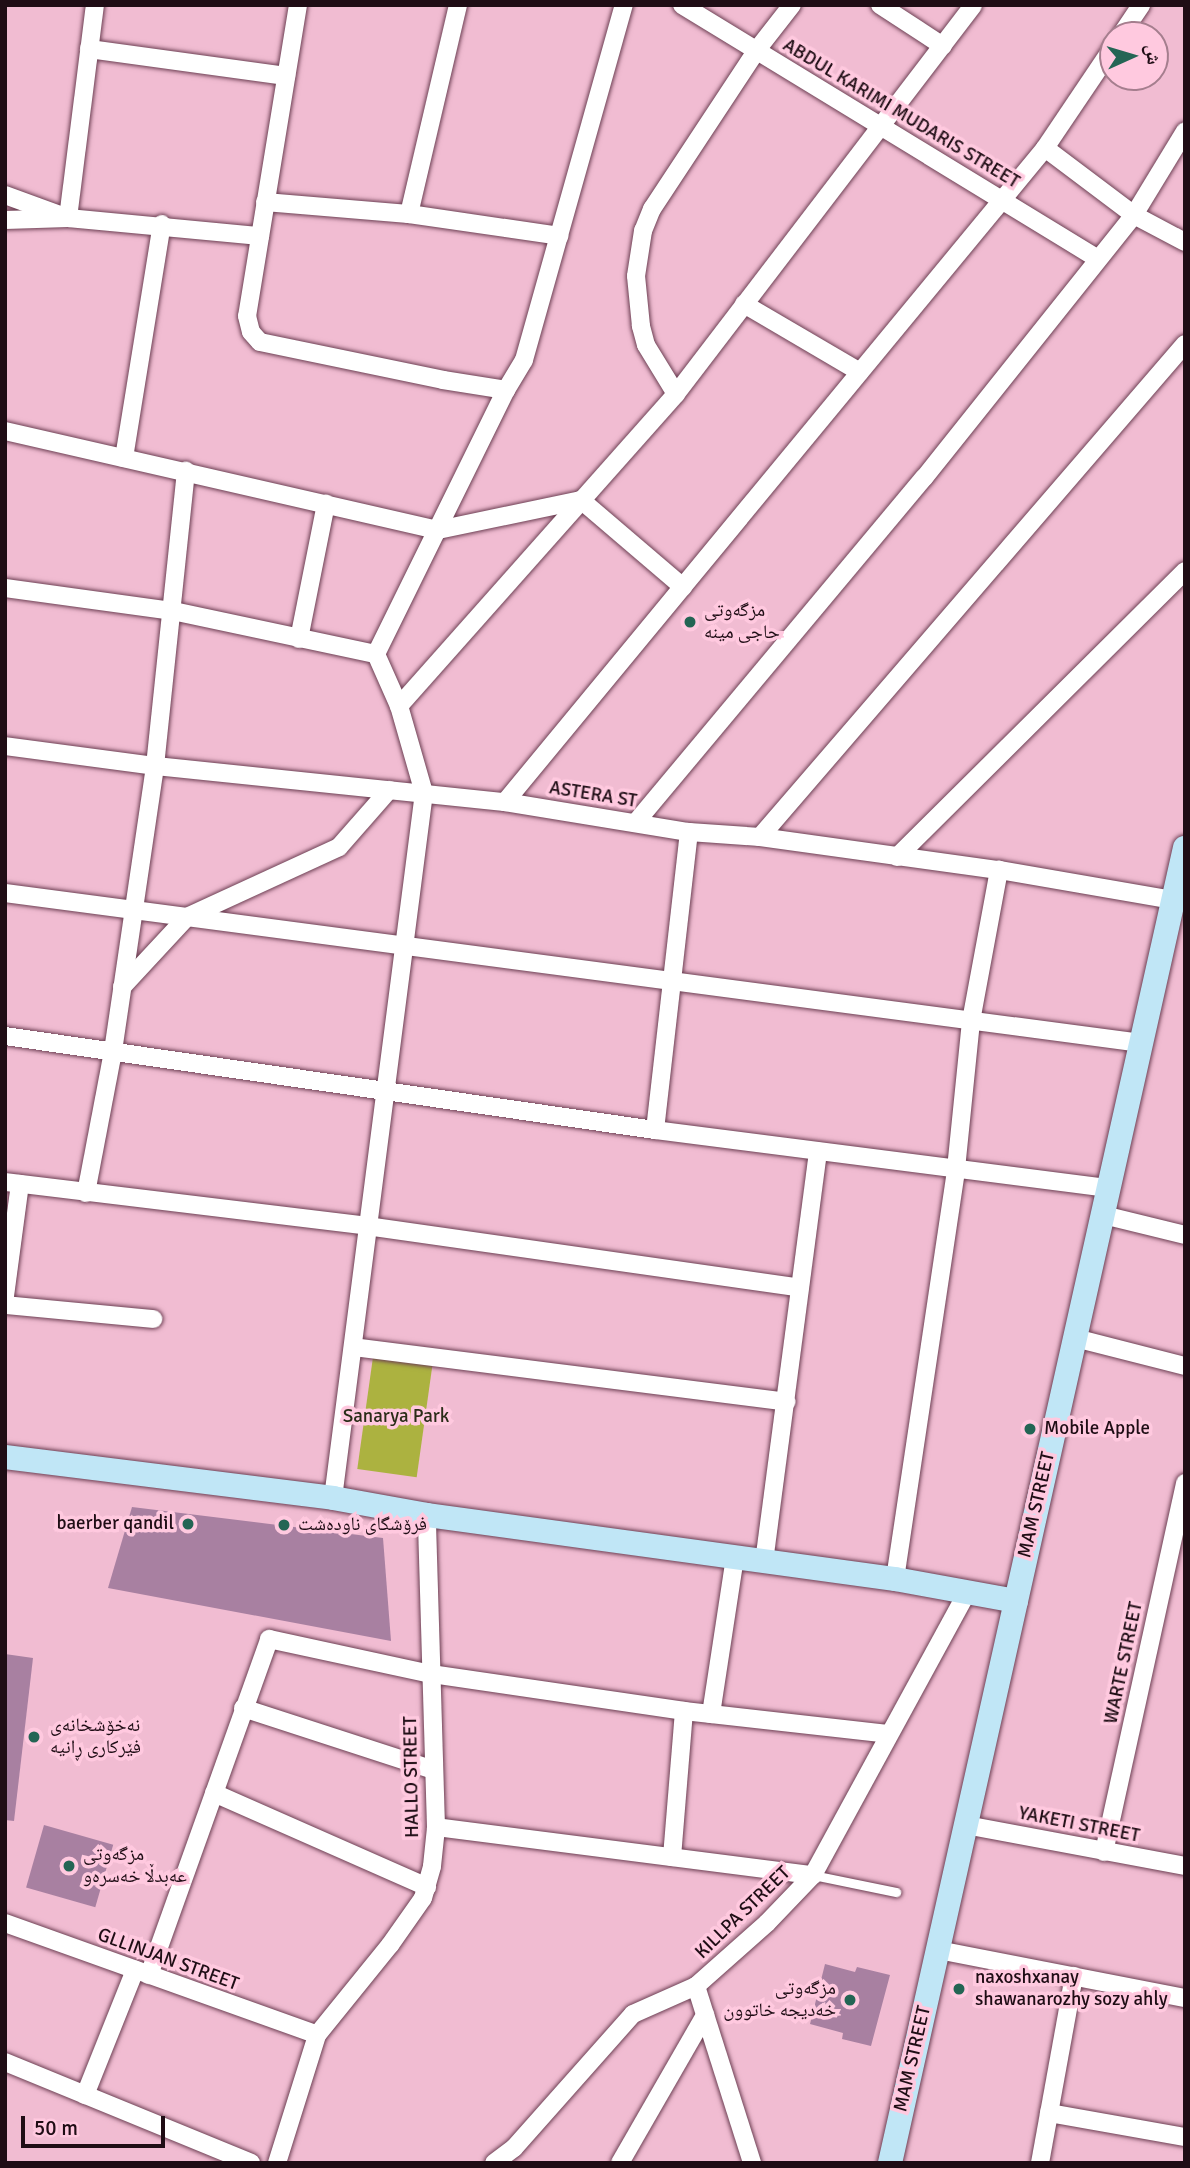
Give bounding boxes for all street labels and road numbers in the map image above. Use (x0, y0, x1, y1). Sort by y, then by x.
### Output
street label: ABDUL KARIMI MUDARIS STREET (779, 34, 1023, 194)
street label: ASTERA ST (548, 777, 638, 813)
street label: MAM STREET (1014, 1450, 1060, 1560)
street label: WARTE STREET (1100, 1600, 1148, 1726)
street label: HALLO STREET (400, 1716, 424, 1838)
street label: YAKETI STREET (1016, 1802, 1142, 1848)
street label: KILLPA STREET (691, 1862, 795, 1964)
street label: GLLINJAN STREET (94, 1924, 242, 1996)
street label: MAM STREET (890, 2004, 936, 2114)

